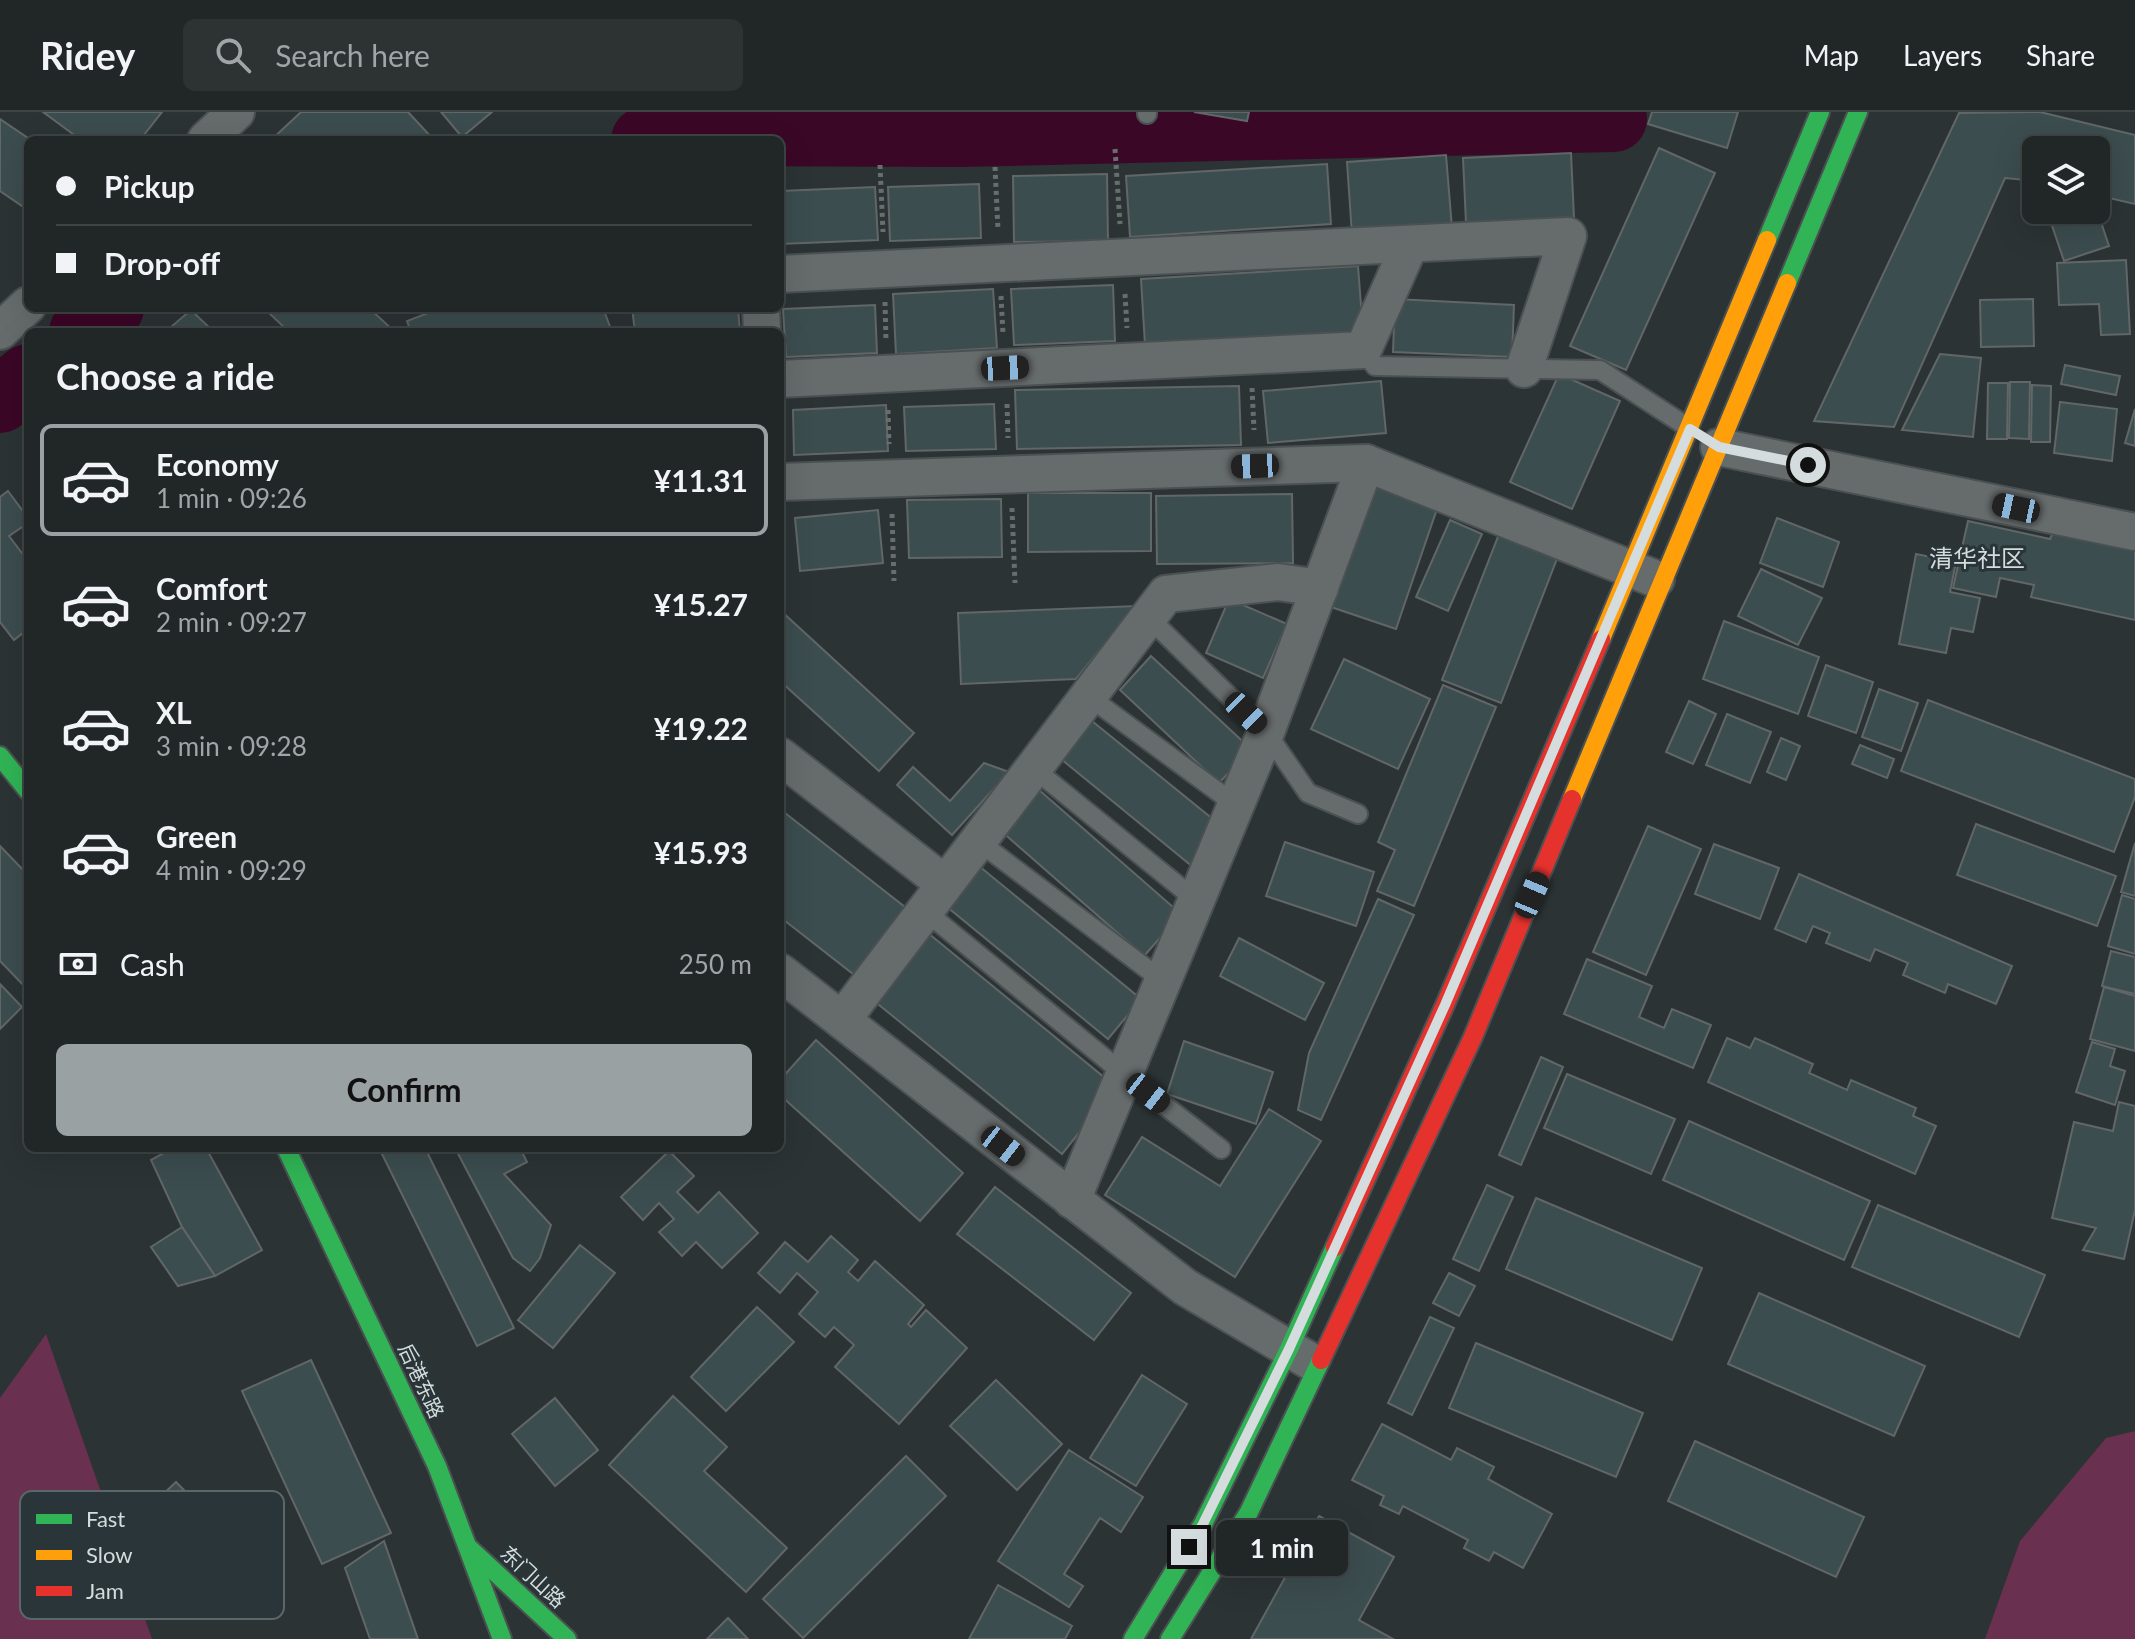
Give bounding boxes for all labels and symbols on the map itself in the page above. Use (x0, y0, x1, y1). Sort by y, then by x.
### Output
car (980, 355, 1030, 381)
route start (1790, 447, 1826, 483)
car (1231, 453, 1279, 479)
car (1990, 491, 2042, 525)
district label: 清华社区 (1929, 543, 2025, 572)
car (1220, 688, 1272, 738)
car (1512, 868, 1552, 922)
car (1122, 1069, 1174, 1117)
car (977, 1122, 1029, 1170)
street label: 后港东路 (394, 1339, 450, 1422)
legend (20, 1491, 284, 1619)
text: Fast (86, 1505, 125, 1532)
callout: 1 min (1217, 1519, 1349, 1575)
route end (1171, 1529, 1207, 1565)
street label: 东门山路 (496, 1540, 571, 1612)
text: Slow (86, 1541, 133, 1568)
text: Jam (86, 1577, 124, 1604)

